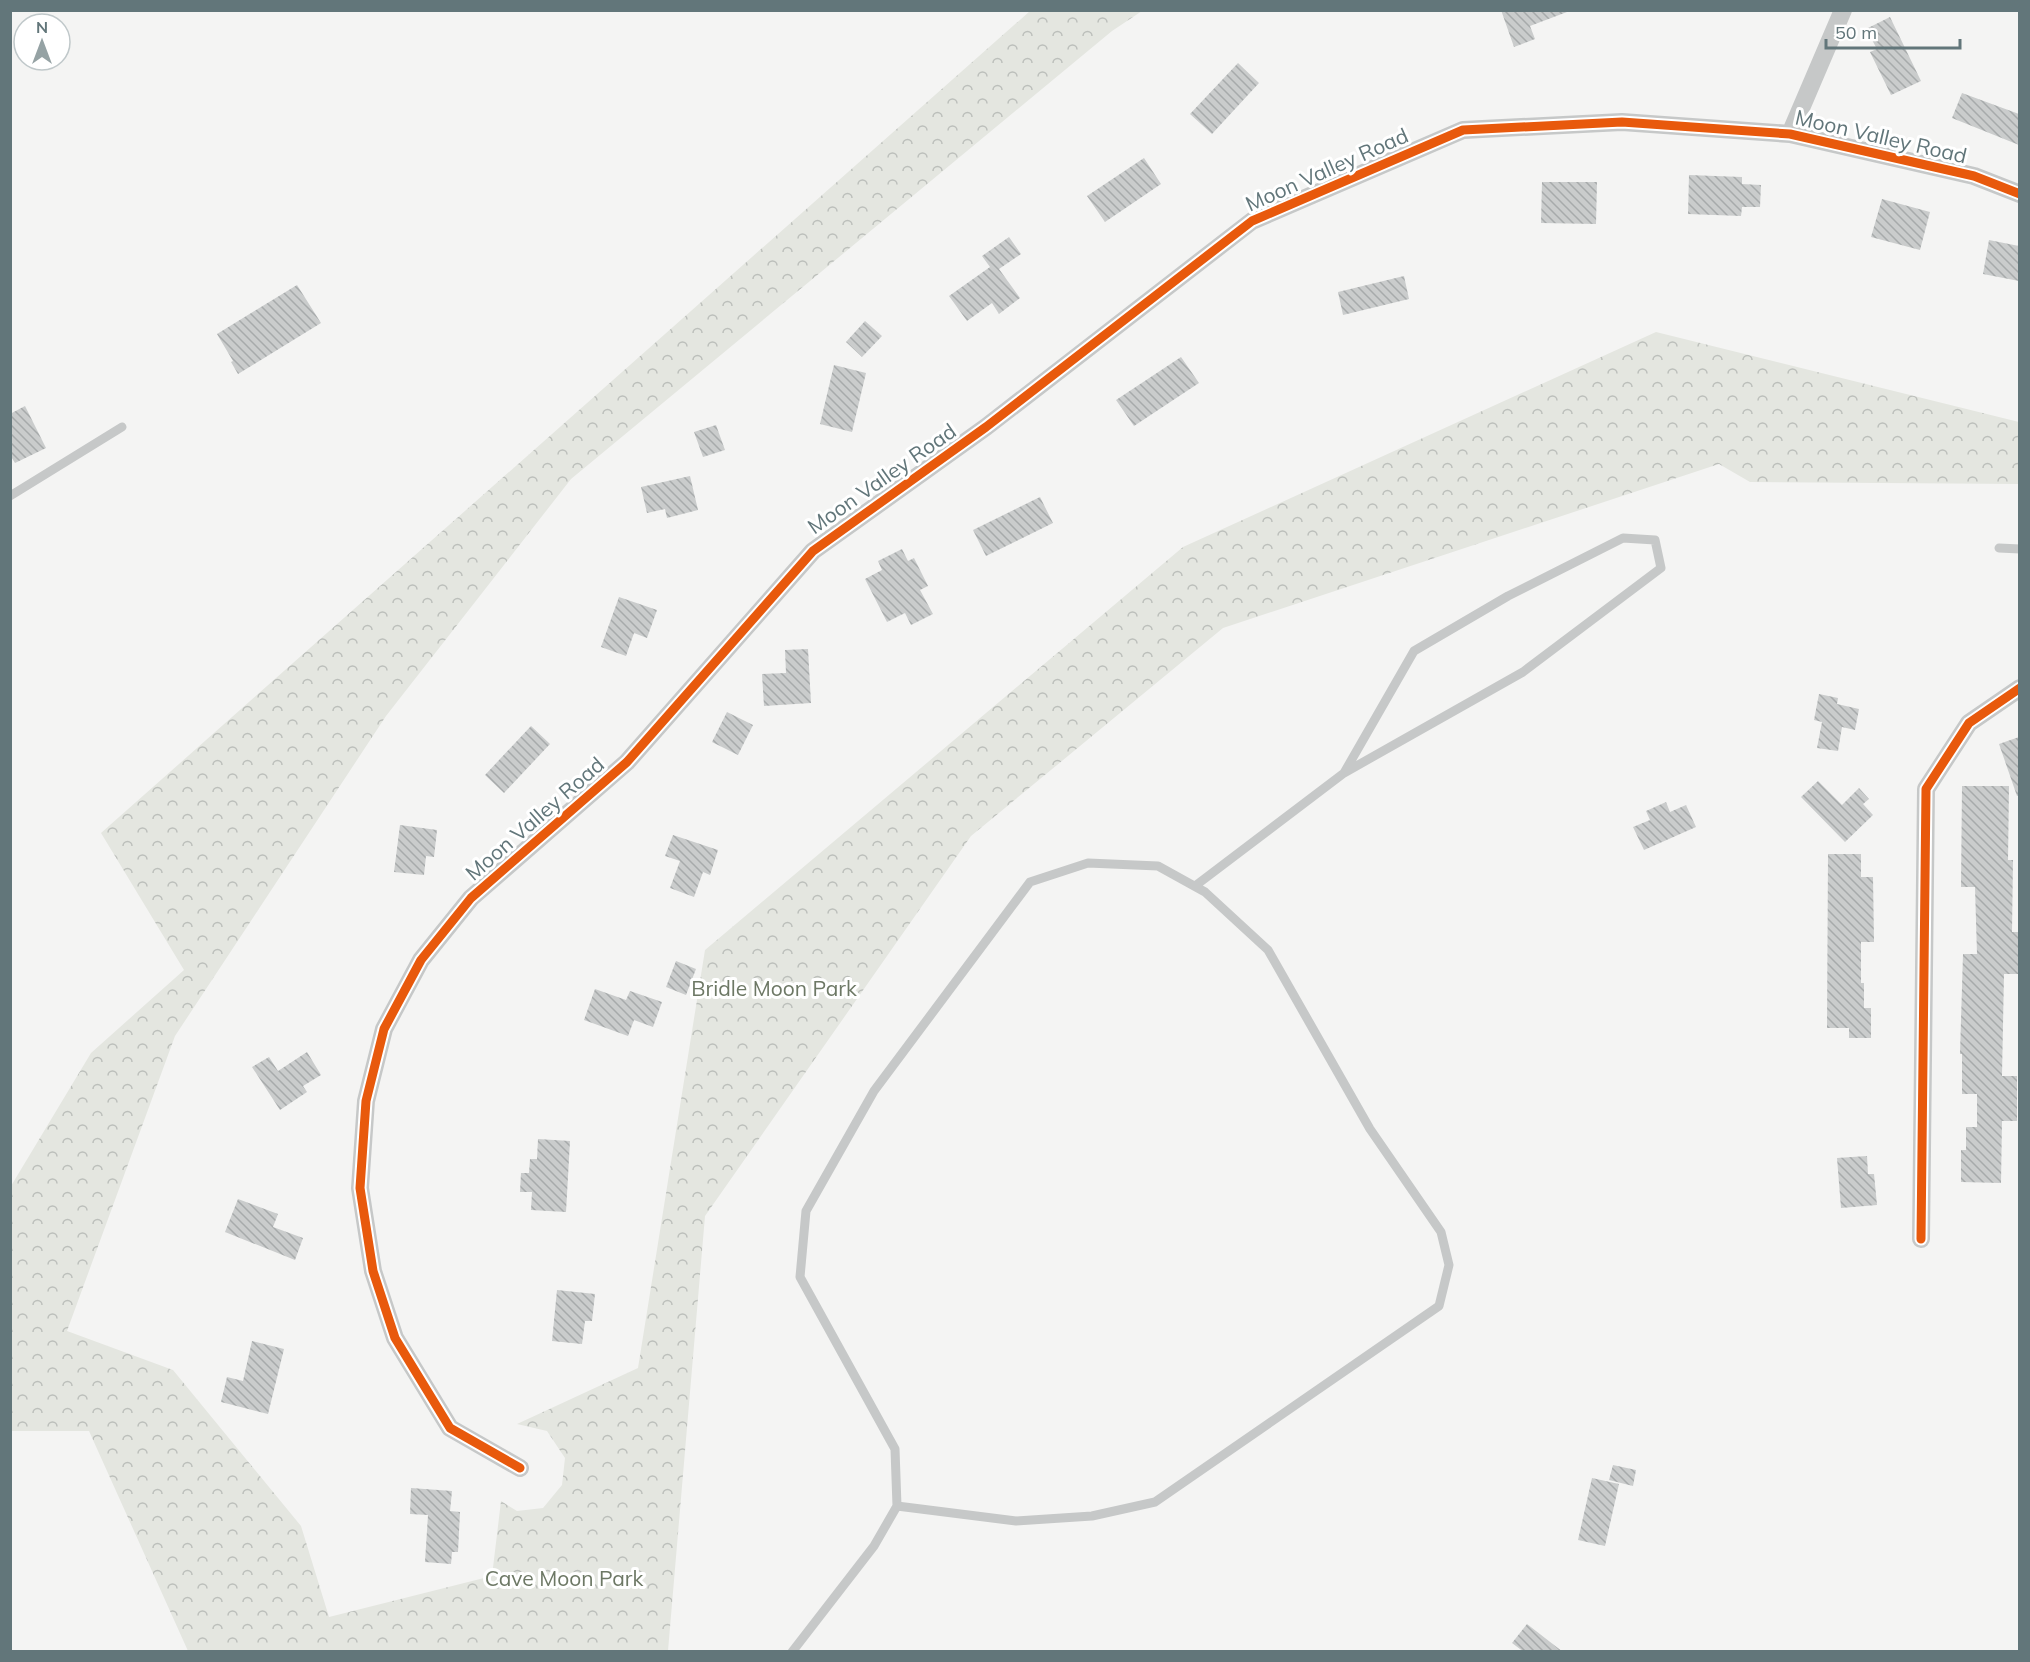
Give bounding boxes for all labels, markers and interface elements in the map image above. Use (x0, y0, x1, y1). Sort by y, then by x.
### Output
north arrow (12, 12, 72, 72)
scale bar (1826, 12, 1960, 50)
text: N (36, 17, 48, 37)
text: 50 m (1835, 21, 1877, 44)
street label: Moon Valley Road (1793, 104, 1970, 168)
street label: Moon Valley Road (1241, 122, 1412, 217)
street label: Moon Valley Road (802, 417, 961, 539)
street label: Moon Valley Road (460, 751, 609, 886)
park label: Bridle Moon Park (691, 975, 857, 1001)
park label: Cave Moon Park (485, 1565, 643, 1591)

